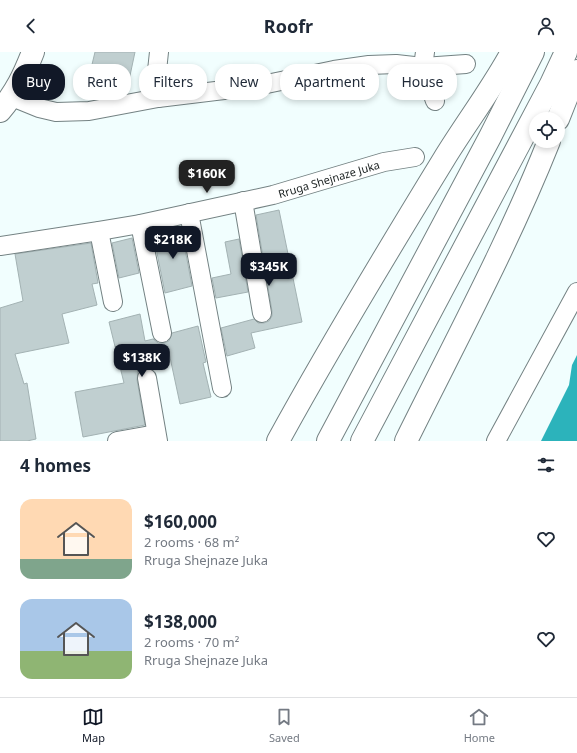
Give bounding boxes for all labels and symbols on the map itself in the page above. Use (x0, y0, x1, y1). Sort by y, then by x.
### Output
street label: Rruga Shejnaze Juka (276, 156, 381, 201)
pin: $160K (179, 160, 235, 194)
pin: $218K (145, 226, 201, 260)
pin: $345K (241, 253, 297, 287)
pin: $138K (114, 344, 170, 378)

